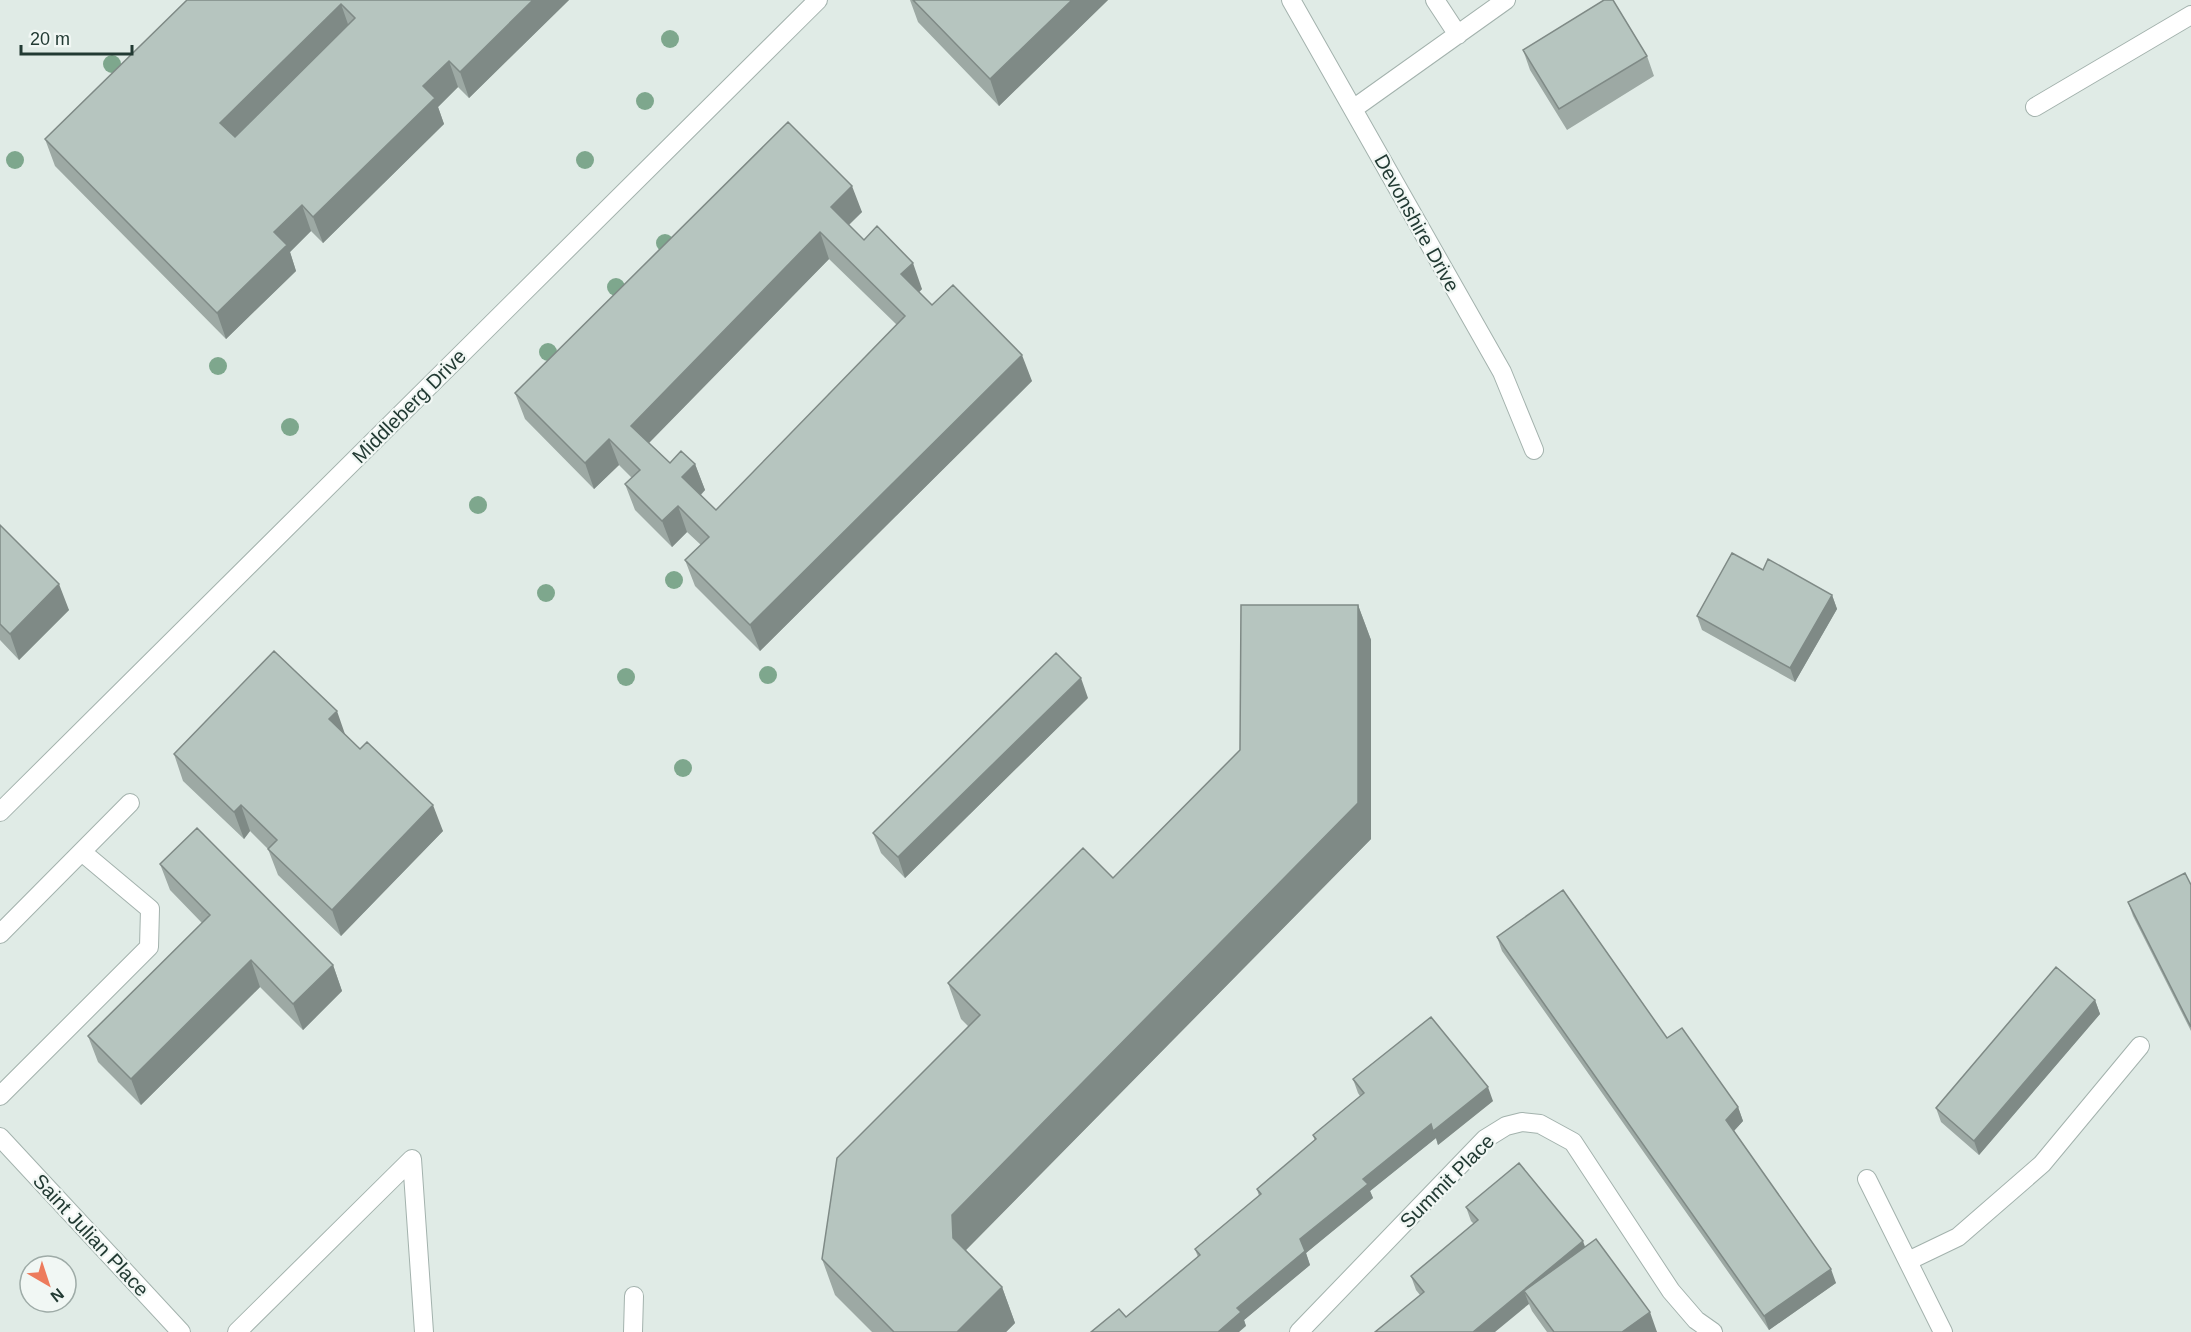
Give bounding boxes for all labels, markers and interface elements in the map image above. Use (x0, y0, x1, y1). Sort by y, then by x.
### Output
scale bar (21, 18, 132, 56)
text: 20 m (30, 29, 70, 49)
street label: Devonshire Drive (1370, 151, 1464, 295)
street label: Middleberg Drive (348, 345, 470, 467)
street label: Summit Place (1396, 1130, 1498, 1232)
street label: Saint Julian Place (29, 1169, 153, 1301)
north arrow (18, 1254, 78, 1314)
text: N (47, 1285, 67, 1306)

